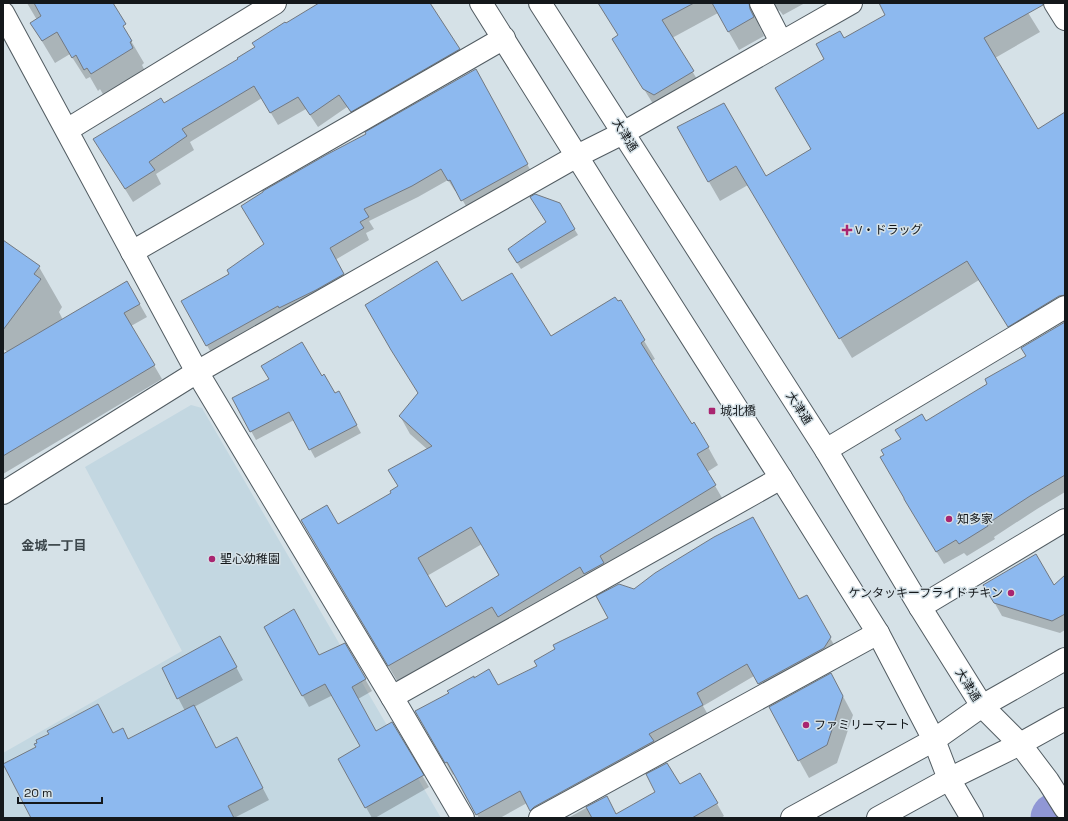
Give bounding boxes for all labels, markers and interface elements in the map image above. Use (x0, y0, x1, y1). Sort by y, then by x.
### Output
street label: 大津通 (609, 115, 641, 155)
place label: V・ドラッグ (855, 222, 922, 238)
marker: V・ドラッグ (842, 225, 852, 235)
street label: 大津通 (782, 389, 816, 427)
place label: 城北橋 (720, 403, 756, 419)
marker: 城北橋 (707, 406, 717, 416)
place label: 知多家 (957, 511, 993, 527)
marker: 知多家 (944, 514, 954, 524)
district label: 金城一丁目 (21, 537, 87, 554)
place label: 聖心幼稚園 (220, 551, 280, 567)
marker: 聖心幼稚園 (207, 554, 217, 564)
place label: ケンタッキーフライドチキン (848, 585, 1003, 601)
marker: ケンタッキーフライドチキン (1006, 588, 1016, 598)
street label: 大津通 (952, 665, 984, 705)
place label: ファミリーマート (814, 717, 910, 733)
marker: ファミリーマート (801, 720, 811, 730)
scale bar (18, 779, 102, 805)
text: 20 m (24, 785, 52, 801)

